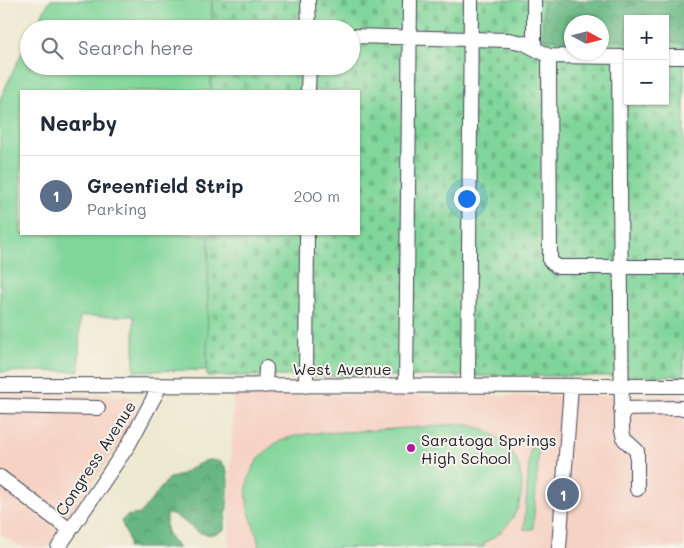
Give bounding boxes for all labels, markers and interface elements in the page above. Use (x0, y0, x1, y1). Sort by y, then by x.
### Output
north arrow (564, 15, 609, 60)
map controls (624, 15, 669, 105)
button: + (624, 15, 669, 60)
search box (20, 20, 360, 75)
icon: search (38, 34, 66, 62)
text: Search here (78, 35, 194, 60)
button: − (624, 60, 669, 105)
text: Nearby (40, 109, 117, 136)
text: Greenfield Strip (87, 173, 244, 198)
text: 1 (52, 185, 60, 206)
text: 200 m (293, 185, 340, 206)
your location (454, 186, 480, 212)
text: Parking (87, 198, 146, 219)
street label: West Avenue (292, 358, 392, 379)
street label: Congress Avenue (50, 396, 140, 520)
place label: Saratoga Springs High School (421, 429, 557, 468)
marker: Saratoga Springs High School (405, 442, 417, 454)
pin: 1 (547, 475, 579, 513)

